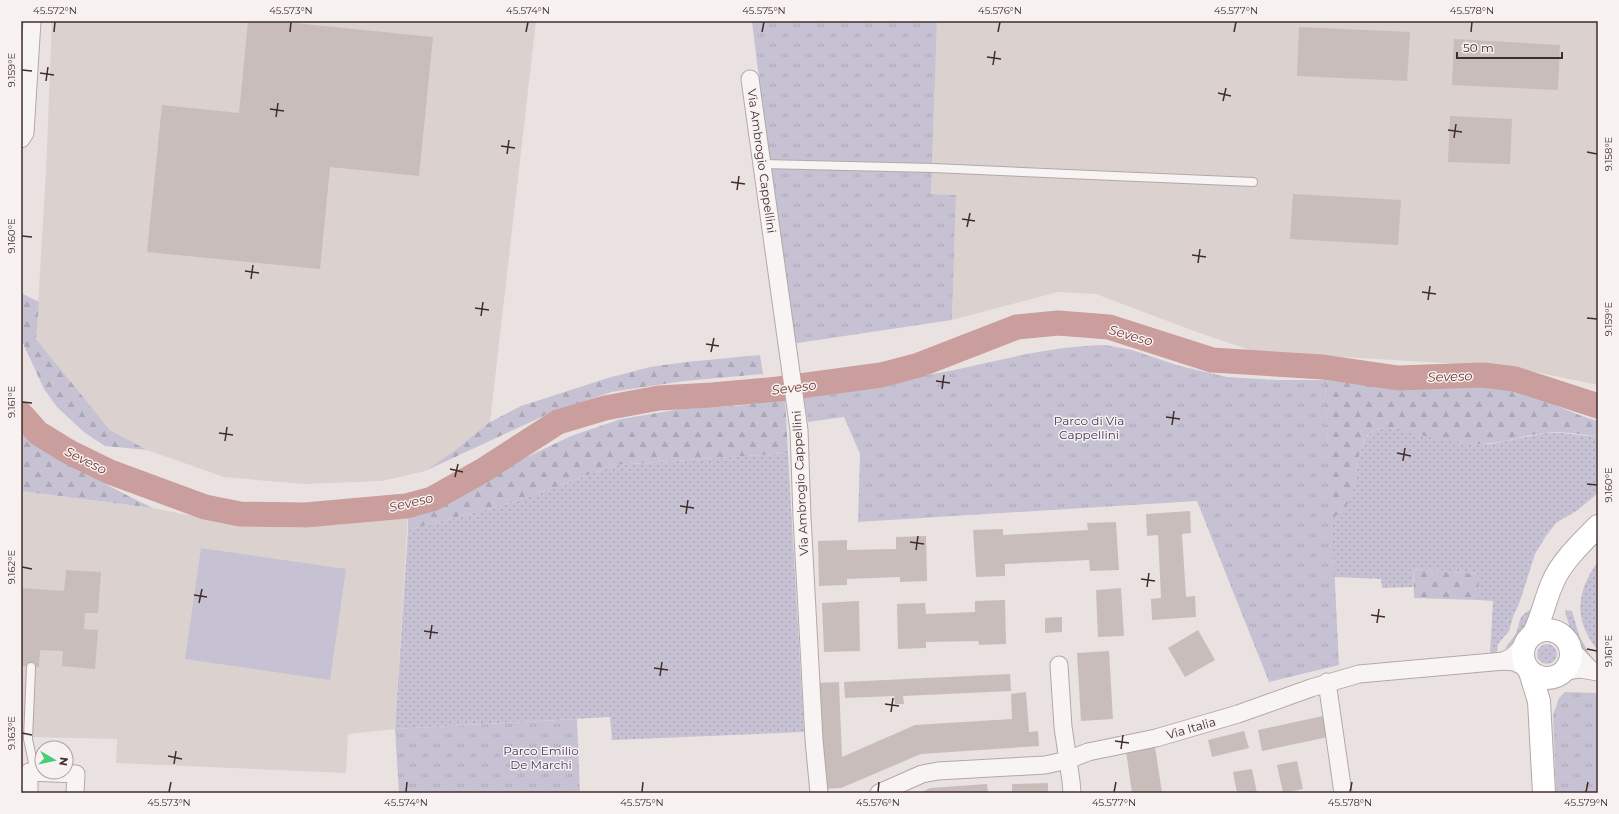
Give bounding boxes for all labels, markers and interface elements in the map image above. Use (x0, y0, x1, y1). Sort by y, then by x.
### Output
text: 45.572°N (33, 4, 77, 17)
text: 45.573°N (269, 4, 313, 17)
text: 45.574°N (506, 4, 550, 17)
text: 45.575°N (742, 4, 786, 17)
text: 45.576°N (978, 4, 1022, 17)
text: 45.577°N (1214, 4, 1258, 17)
text: 45.578°N (1450, 4, 1494, 17)
scale bar (1457, 34, 1562, 60)
text: 50 m (1463, 40, 1494, 55)
text: 9.159°E (5, 53, 18, 87)
street label: Via Ambrogio Cappellini (744, 88, 780, 234)
text: 9.158°E (1602, 136, 1615, 171)
text: 9.160°E (5, 218, 18, 254)
text: 9.159°E (1602, 302, 1615, 336)
water label: Seveso (1107, 321, 1155, 349)
water label: Seveso (1427, 367, 1473, 385)
water label: Seveso (771, 376, 817, 398)
text: 9.161°E (5, 386, 18, 418)
street label: Via Ambrogio Cappellini (789, 410, 811, 556)
park label: Parco di Via Cappellini (1054, 413, 1124, 442)
water label: Seveso (62, 443, 110, 477)
text: 9.160°E (1602, 467, 1615, 503)
water label: Seveso (387, 489, 435, 515)
text: 9.162°E (5, 550, 18, 584)
text: 9.161°E (1602, 635, 1615, 667)
street label: Via Italia (1165, 714, 1217, 742)
text: 9.163°E (5, 716, 18, 750)
north arrow (34, 740, 74, 780)
park label: Parco Emilio De Marchi (503, 743, 579, 772)
text: N (56, 756, 71, 767)
text: 45.573°N (147, 796, 191, 809)
text: 45.574°N (384, 796, 428, 809)
text: 45.575°N (620, 796, 664, 809)
text: 45.576°N (856, 796, 900, 809)
text: 45.577°N (1092, 796, 1136, 809)
text: 45.578°N (1328, 796, 1372, 809)
text: 45.579°N (1564, 796, 1608, 809)

